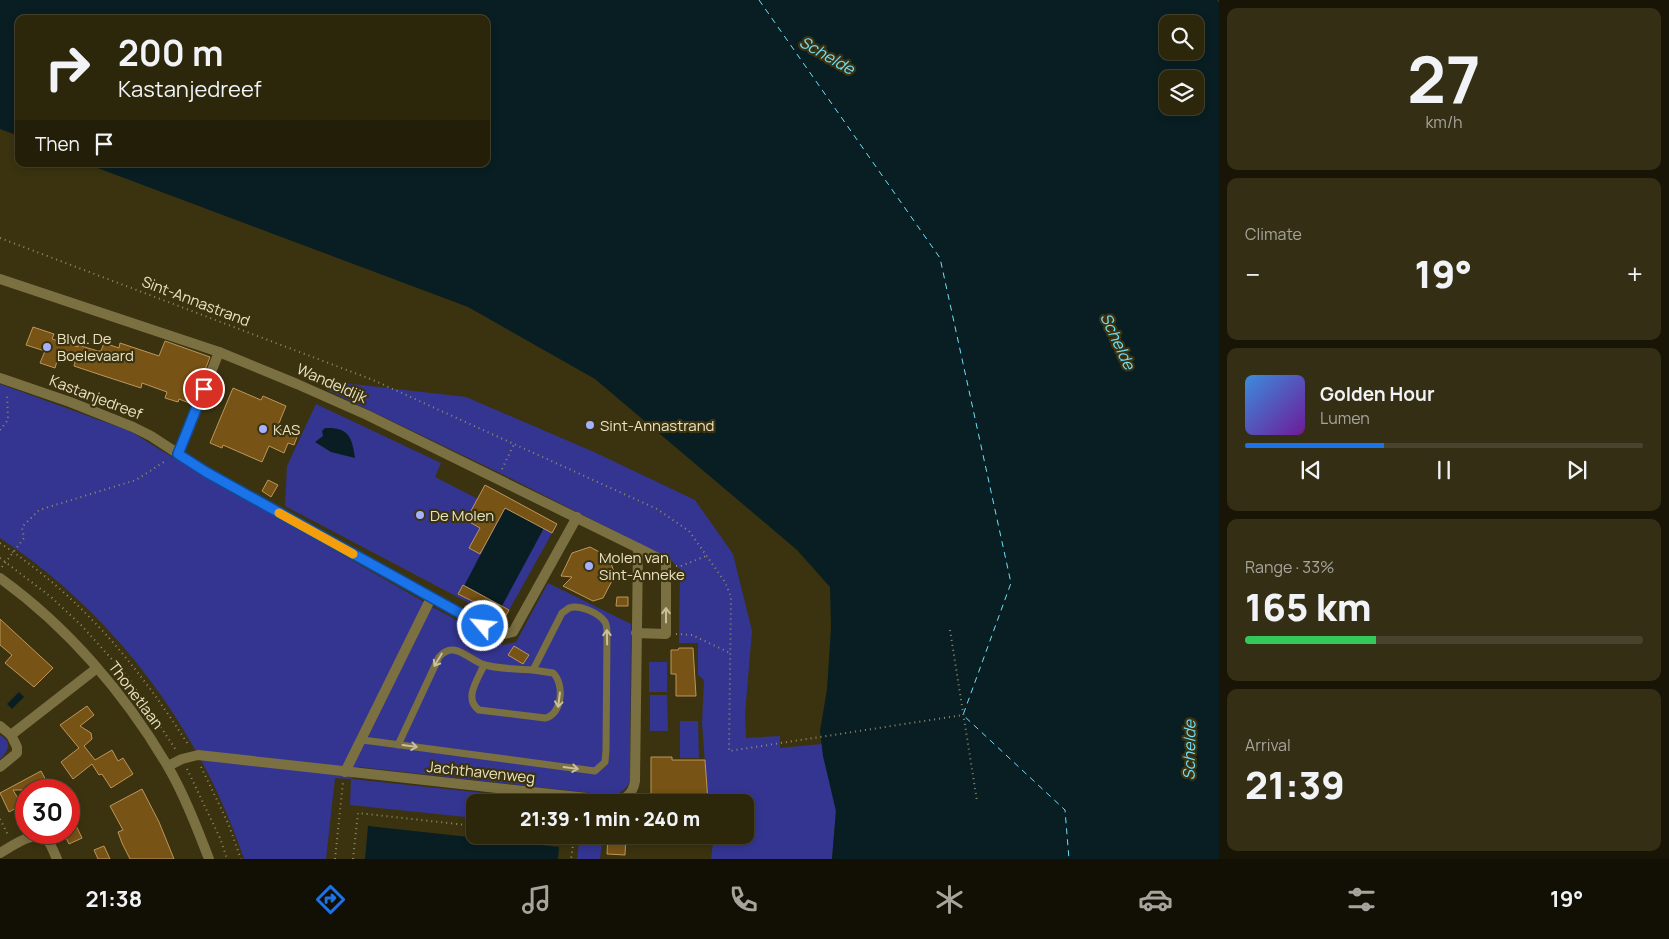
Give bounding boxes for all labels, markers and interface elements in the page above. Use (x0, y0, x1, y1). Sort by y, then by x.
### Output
map controls (1159, 15, 1204, 115)
button: search (1159, 15, 1204, 60)
text: 200 m (118, 29, 223, 77)
water label: Schelde (795, 30, 860, 80)
text: 27 (1407, 34, 1481, 123)
icon: right (35, 35, 100, 100)
button: layers (1159, 70, 1204, 115)
text: Kastanjedreef (118, 74, 262, 104)
text: km/h (1425, 111, 1463, 133)
icon: arrive (90, 130, 118, 158)
text: Then (35, 131, 80, 157)
text: Climate (1245, 223, 1302, 245)
text: 19° (1414, 247, 1472, 299)
text: − (1245, 255, 1260, 293)
text: + (1627, 255, 1643, 293)
street label: Sint-Annastrand (139, 271, 253, 331)
water label: Schelde (1095, 309, 1141, 374)
place label: Blvd. De Boelevaard (57, 328, 134, 366)
marker: Blvd. De Boelevaard (41, 341, 53, 353)
street label: Wandeldijk (293, 358, 371, 408)
pin (183, 368, 225, 410)
street label: Kastanjedreef (47, 370, 146, 425)
icon: arrive (190, 375, 218, 403)
text: Golden Hour (1320, 381, 1434, 407)
text: Lumen (1320, 407, 1370, 429)
place label: Sint-Annastrand (600, 415, 714, 436)
place label: KAS (273, 419, 300, 440)
marker: Sint-Annastrand (584, 419, 596, 431)
marker: KAS (257, 423, 269, 435)
icon: previous (1297, 456, 1325, 484)
icon: pause (1430, 456, 1458, 484)
icon: next (1563, 456, 1591, 484)
place label: De Molen (430, 505, 494, 526)
marker: De Molen (414, 509, 426, 521)
place label: Molen van Sint-Anneke (599, 547, 685, 585)
text: Range · 33% (1245, 556, 1334, 578)
marker: Molen van Sint-Anneke (583, 560, 595, 572)
text: 165 km (1245, 580, 1372, 632)
position arrow (456, 599, 508, 651)
one-way arrow (661, 608, 671, 624)
one-way arrow (602, 630, 612, 646)
one-way arrow (433, 652, 443, 666)
street label: Thonetlaan (104, 657, 168, 733)
one-way arrow (553, 692, 563, 708)
water label: Schelde (1177, 718, 1201, 780)
text: Arrival (1245, 734, 1291, 756)
one-way arrow (402, 741, 418, 751)
street label: Jachthavenweg (426, 756, 536, 788)
text: 21:39 (1245, 758, 1345, 810)
one-way arrow (563, 763, 579, 773)
speed limit sign: 30 (15, 779, 80, 844)
text: 21:39 · 1 min · 240 m (520, 806, 700, 832)
icon: directions (313, 882, 348, 917)
icon: music (519, 882, 554, 917)
icon: phone (726, 882, 761, 917)
icon: climate (932, 882, 967, 917)
icon: car (1138, 882, 1173, 917)
icon: filters (1344, 882, 1379, 917)
text: 21:38 (86, 884, 142, 914)
text: 19° (1550, 884, 1583, 914)

